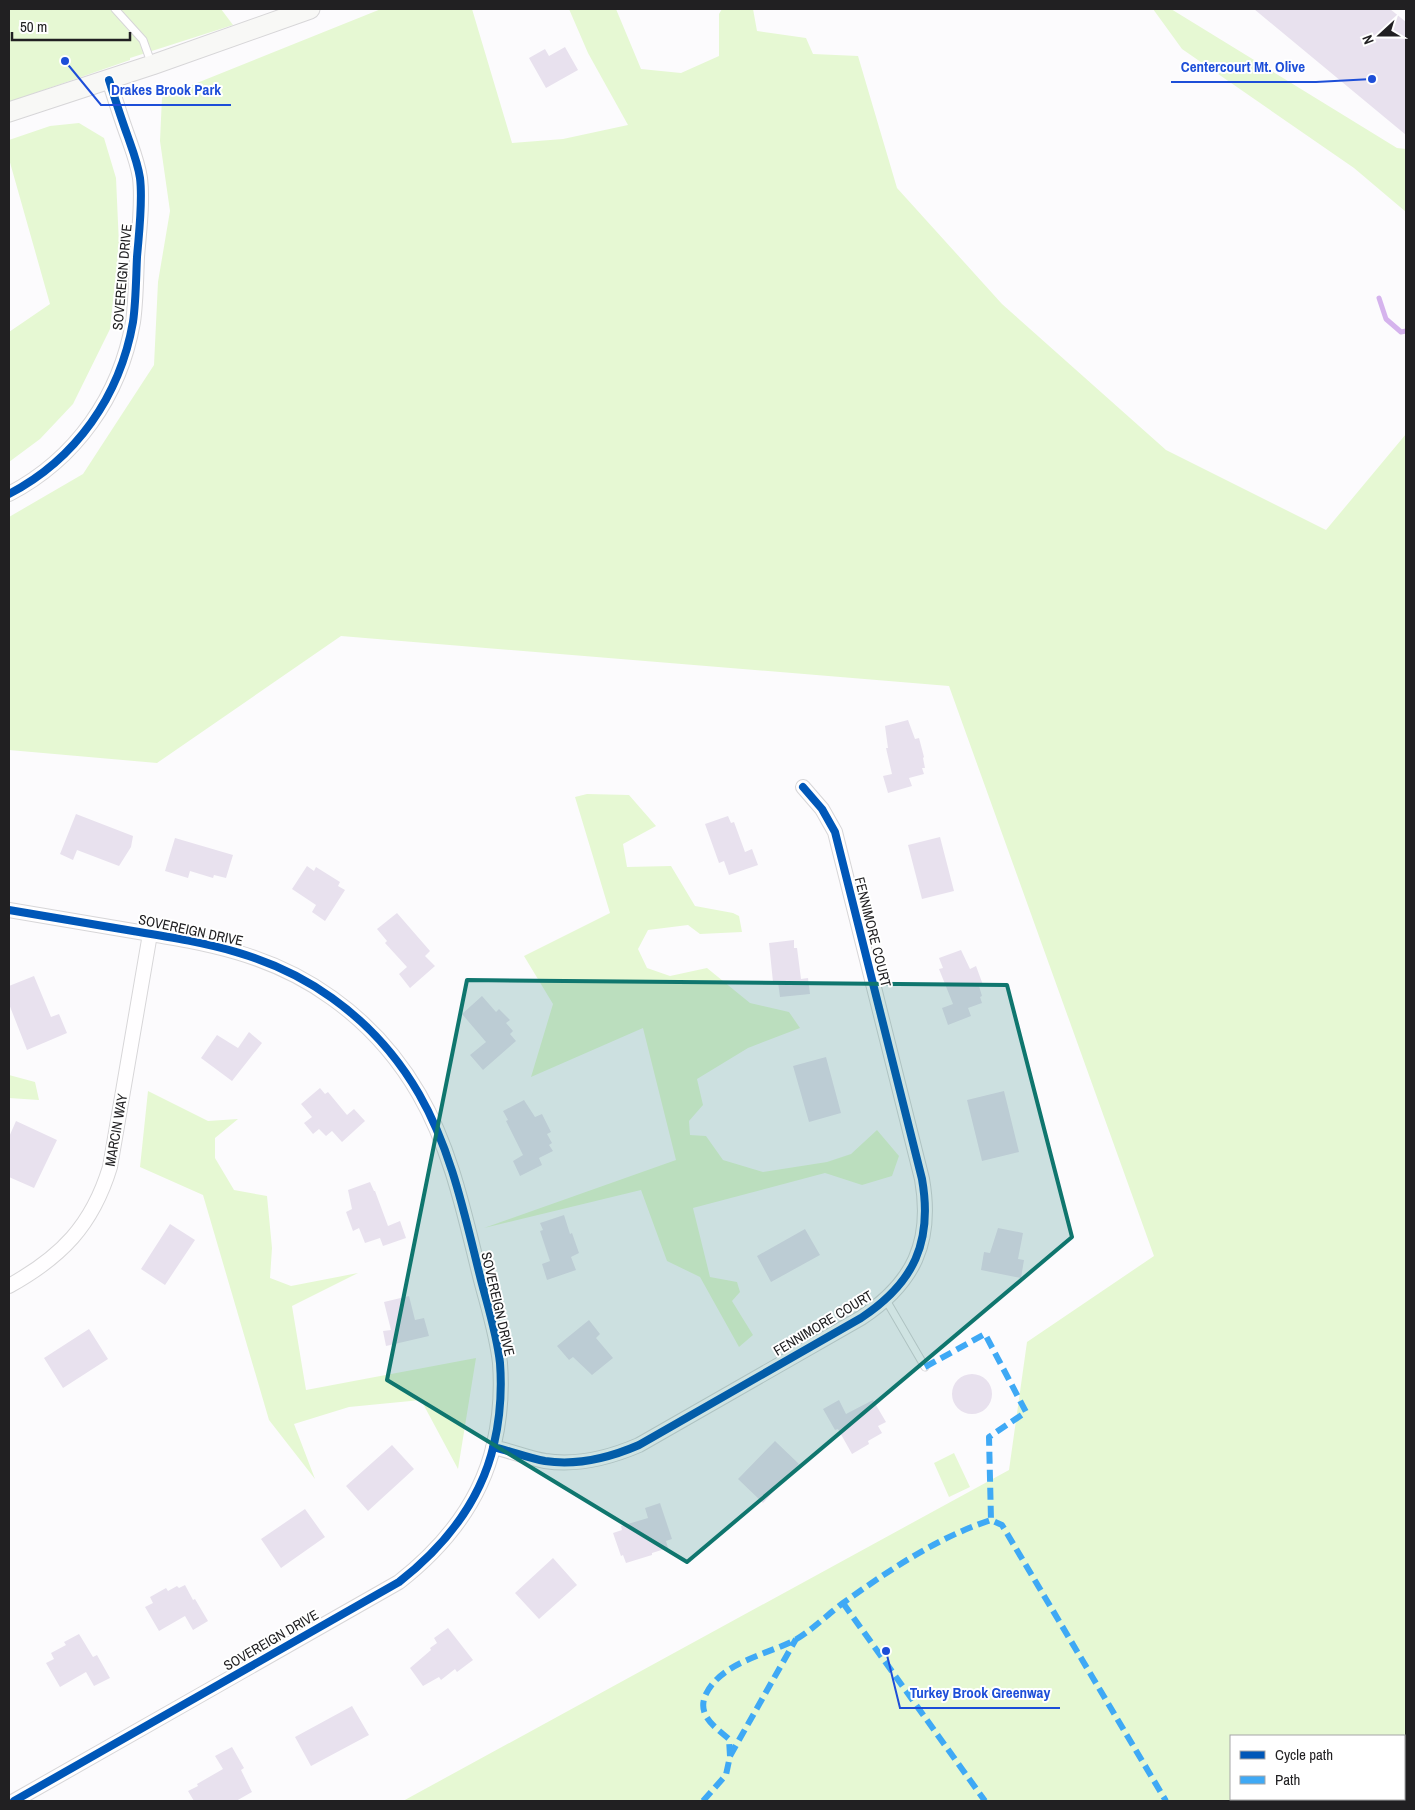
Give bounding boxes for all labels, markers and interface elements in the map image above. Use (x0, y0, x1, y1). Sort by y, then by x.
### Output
scale bar (12, 10, 130, 42)
north arrow (1355, 10, 1405, 60)
text: 50 m (20, 16, 47, 37)
text: N (1358, 33, 1378, 47)
callout: Centercourt Mt. Olive (1171, 52, 1316, 82)
text: Centercourt Mt. Olive (1181, 56, 1305, 77)
callout: Drakes Brook Park (101, 75, 231, 105)
text: Drakes Brook Park (111, 79, 221, 100)
street label: SOVEREIGN DRIVE (108, 223, 136, 331)
street label: FENNIMORE COURT (851, 875, 895, 989)
street label: SOVEREIGN DRIVE (137, 910, 245, 950)
street label: MARCIN WAY (101, 1092, 131, 1168)
street label: SOVEREIGN DRIVE (477, 1250, 519, 1358)
street label: FENNIMORE COURT (770, 1286, 876, 1360)
street label: SOVEREIGN DRIVE (220, 1606, 322, 1674)
callout: Turkey Brook Greenway (900, 1678, 1060, 1708)
text: Turkey Brook Greenway (910, 1682, 1050, 1703)
legend (1230, 1735, 1405, 1800)
text: Cycle path (1275, 1744, 1333, 1765)
text: Path (1275, 1769, 1300, 1790)

